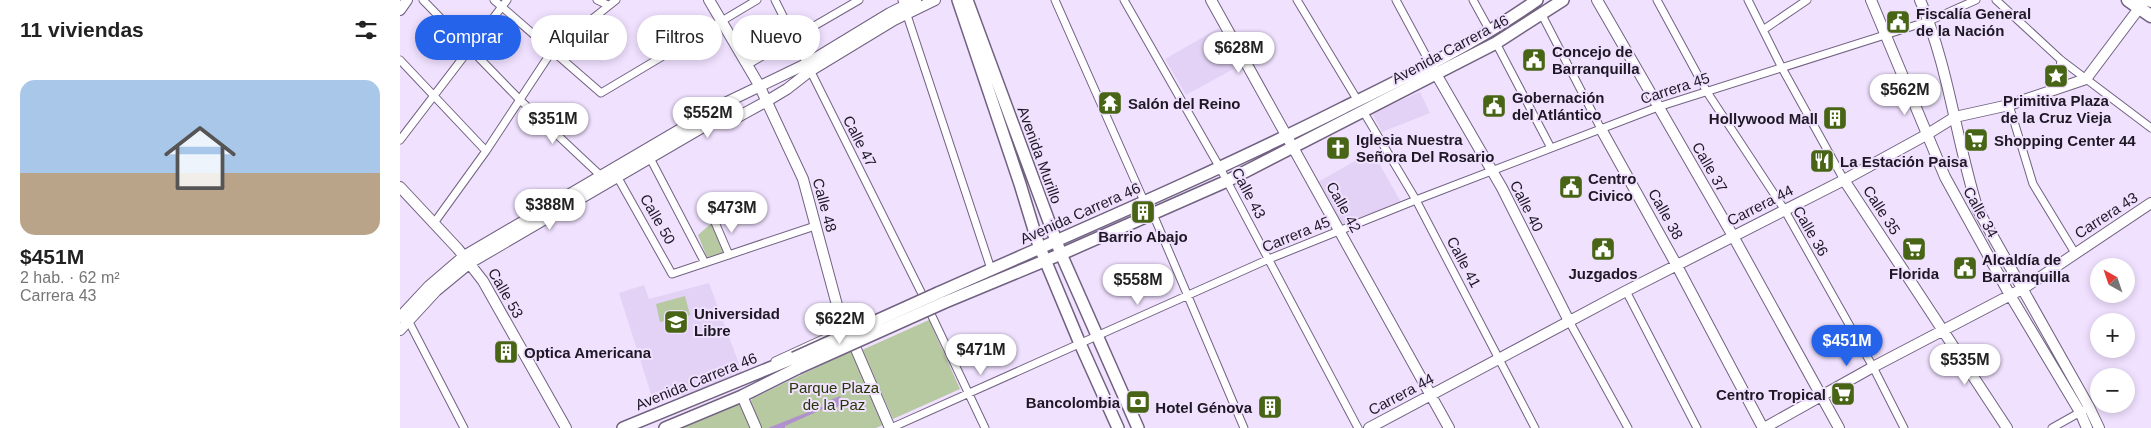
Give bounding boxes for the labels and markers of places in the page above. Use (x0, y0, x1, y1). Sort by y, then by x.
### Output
place label: Fiscalía General de la Nación (1916, 5, 2031, 39)
public building icon: Fiscalía General de la Nación (1885, 9, 1911, 35)
pin: $628M (1204, 32, 1274, 74)
place label: Concejo de Barranquilla (1552, 43, 1640, 77)
public building icon: Concejo de Barranquilla (1521, 47, 1547, 73)
place icon: Primitiva Plaza de la Cruz Vieja (2043, 63, 2069, 89)
pin: $562M (1870, 74, 1940, 116)
place label: Gobernación del Atlántico (1512, 89, 1605, 123)
temple icon: Salón del Reino (1097, 90, 1123, 116)
place label: Primitiva Plaza de la Cruz Vieja (2001, 92, 2112, 126)
public building icon: Gobernación del Atlántico (1481, 93, 1507, 119)
place label: Salón del Reino (1128, 95, 1241, 112)
pin: $552M (673, 96, 743, 139)
pin: $351M (518, 102, 588, 145)
building icon: Hollywood Mall (1822, 105, 1848, 131)
place label: Hollywood Mall (1709, 110, 1818, 127)
supermarket icon: Shopping Center 44 (1963, 127, 1989, 153)
place label: Iglesia Nuestra Señora Del Rosario (1356, 131, 1494, 165)
place label: Shopping Center 44 (1994, 132, 2136, 149)
church icon: Iglesia Nuestra Señora Del Rosario (1325, 135, 1351, 161)
restaurant icon: La Estación Paisa (1809, 148, 1835, 174)
place label: La Estación Paisa (1840, 153, 1968, 170)
place label: Centro Civico (1588, 170, 1636, 204)
public building icon: Centro Civico (1558, 174, 1584, 200)
pin: $388M (515, 188, 585, 231)
pin: $473M (697, 192, 767, 234)
building icon: Barrio Abajo (1130, 199, 1156, 225)
place label: Barrio Abajo (1098, 228, 1188, 245)
public building icon: Juzgados (1590, 236, 1616, 262)
supermarket icon: Florida (1901, 236, 1927, 262)
place label: Alcaldía de Barranquilla (1982, 251, 2070, 285)
public building icon: Alcaldía de Barranquilla (1952, 255, 1978, 281)
pin: $558M (1103, 264, 1173, 306)
place label: Juzgados (1568, 265, 1638, 282)
place label: Florida (1889, 265, 1940, 282)
pin: $622M (805, 302, 875, 345)
place label: Universidad Libre (694, 305, 780, 339)
school or university icon: Universidad Libre (663, 309, 689, 335)
pin: $451M (1812, 324, 1882, 367)
pin: $471M (946, 334, 1016, 376)
building icon: Optica Americana (493, 339, 519, 365)
place label: Optica Americana (524, 344, 652, 361)
pin: $535M (1930, 344, 2000, 386)
supermarket icon: Centro Tropical (1830, 381, 1856, 407)
place label: Centro Tropical (1716, 386, 1826, 403)
bank icon: Bancolombia (1125, 389, 1151, 415)
place label: Bancolombia (1026, 394, 1121, 411)
building icon: Hotel Génova (1257, 394, 1283, 420)
place label: Hotel Génova (1155, 399, 1253, 416)

